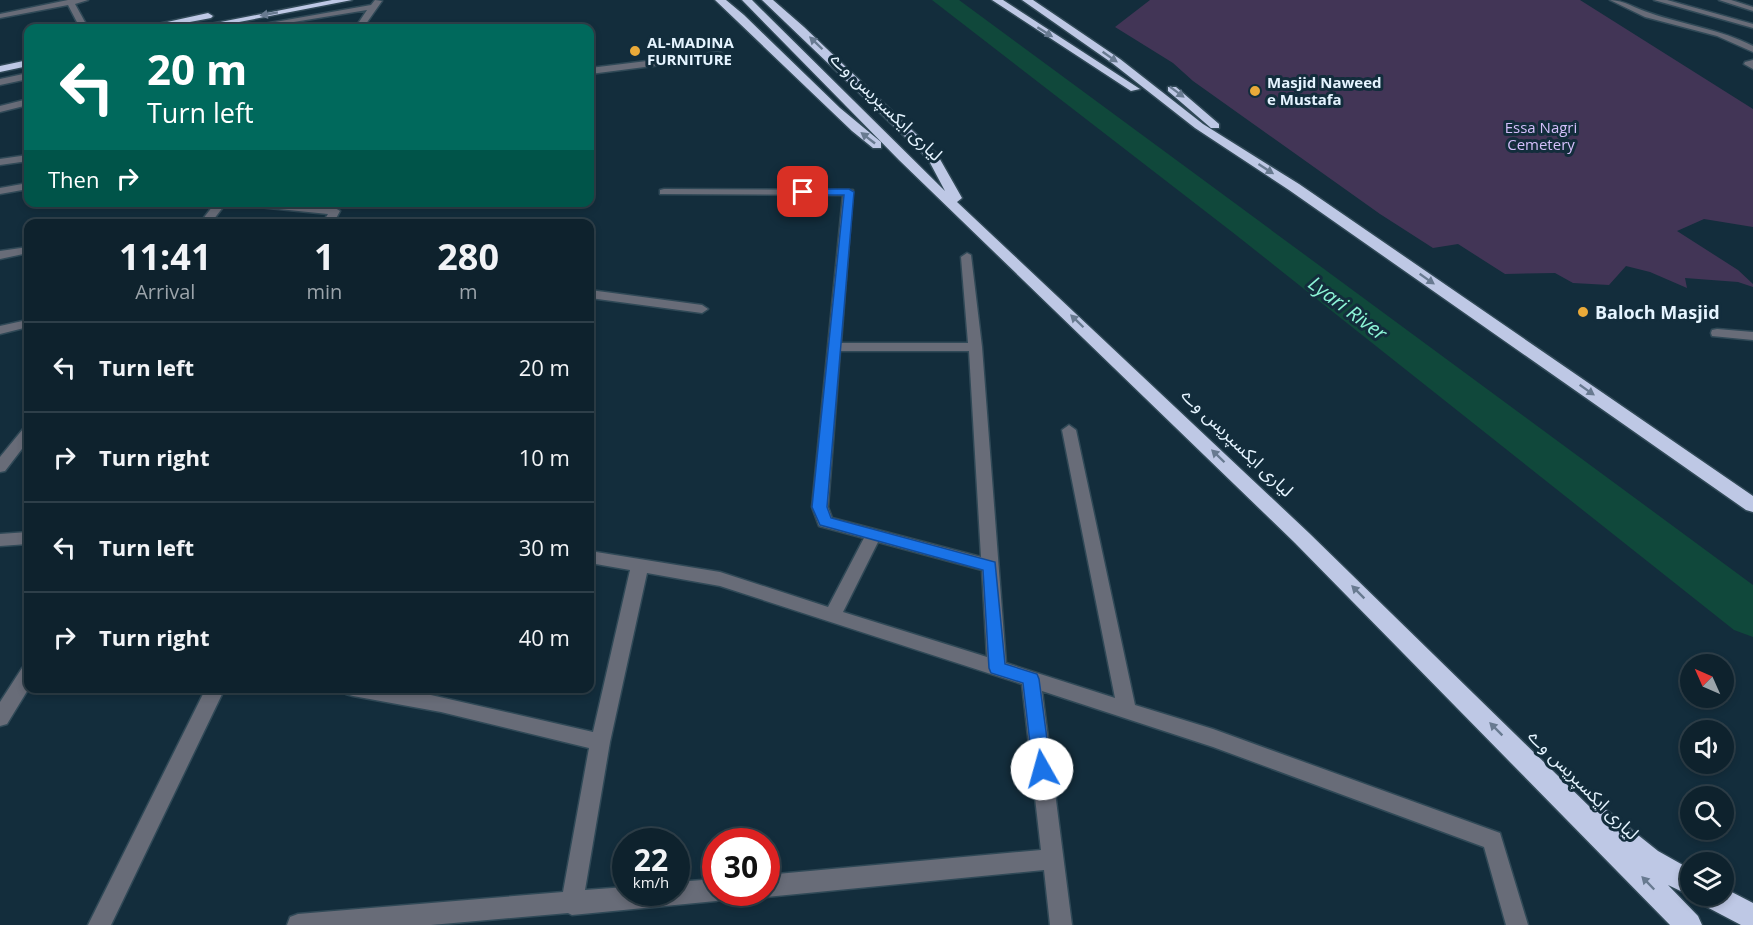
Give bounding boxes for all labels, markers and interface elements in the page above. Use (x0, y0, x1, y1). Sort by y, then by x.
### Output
one-way arrow (259, 9, 278, 18)
one-way arrow (1037, 27, 1053, 38)
place label: AL-MADINA FURNITURE (647, 32, 734, 69)
one-way arrow (809, 37, 823, 51)
text: 20 m (147, 40, 247, 97)
marker: AL-MADINA FURNITURE (628, 44, 642, 58)
street label: لیاری ایکسپریس وے (826, 46, 948, 166)
icon: left (48, 48, 126, 126)
one-way arrow (1102, 51, 1118, 63)
place label: Masjid Naweed e Mustafa (1267, 72, 1382, 109)
marker: Masjid Naweed e Mustafa (1248, 84, 1262, 98)
one-way arrow (1169, 86, 1185, 98)
text: Turn left (147, 94, 254, 131)
park label: Essa Nagri Cemetery (1505, 117, 1577, 154)
one-way arrow (860, 133, 875, 145)
icon: right (111, 162, 144, 195)
text: Then (48, 164, 99, 194)
one-way arrow (1258, 164, 1274, 175)
pin (777, 166, 828, 217)
icon: arrive (786, 175, 819, 208)
text: 11:41 (119, 232, 212, 281)
text: 1 (314, 232, 335, 281)
text: 280 (437, 232, 499, 281)
water label: Lyari River (1303, 270, 1394, 347)
one-way arrow (1419, 273, 1435, 284)
text: Arrival (135, 278, 195, 305)
text: min (306, 278, 342, 305)
text: m (459, 278, 477, 305)
place label: Baloch Masjid (1595, 300, 1720, 324)
marker: Baloch Masjid (1576, 305, 1590, 319)
one-way arrow (1070, 314, 1085, 328)
icon: left (48, 351, 81, 384)
text: Turn left (99, 352, 194, 382)
text: 20 m (519, 352, 570, 382)
street label: لیاری ایکسپریس وے (1177, 382, 1299, 502)
one-way arrow (1579, 384, 1595, 396)
icon: right (48, 441, 81, 474)
text: Turn right (99, 442, 210, 472)
text: 10 m (519, 442, 570, 472)
one-way arrow (1211, 449, 1226, 463)
icon: left (48, 531, 81, 564)
text: Turn left (99, 532, 194, 562)
text: 30 m (519, 532, 570, 562)
one-way arrow (1351, 586, 1365, 600)
icon: right (48, 621, 81, 654)
text: Turn right (99, 622, 210, 652)
text: 40 m (519, 622, 570, 652)
north arrow (1680, 654, 1734, 708)
map controls (1680, 654, 1734, 906)
button: sound (1680, 720, 1734, 774)
one-way arrow (1490, 723, 1504, 737)
street label: لیاری ایکسپریس وے (1523, 724, 1644, 845)
position arrow (1010, 737, 1074, 801)
button: search (1680, 786, 1734, 840)
speed limit sign: 30 (702, 828, 780, 906)
text: 22 (634, 839, 668, 880)
button: layers (1680, 852, 1734, 906)
text: km/h (633, 872, 669, 892)
one-way arrow (1641, 876, 1655, 891)

